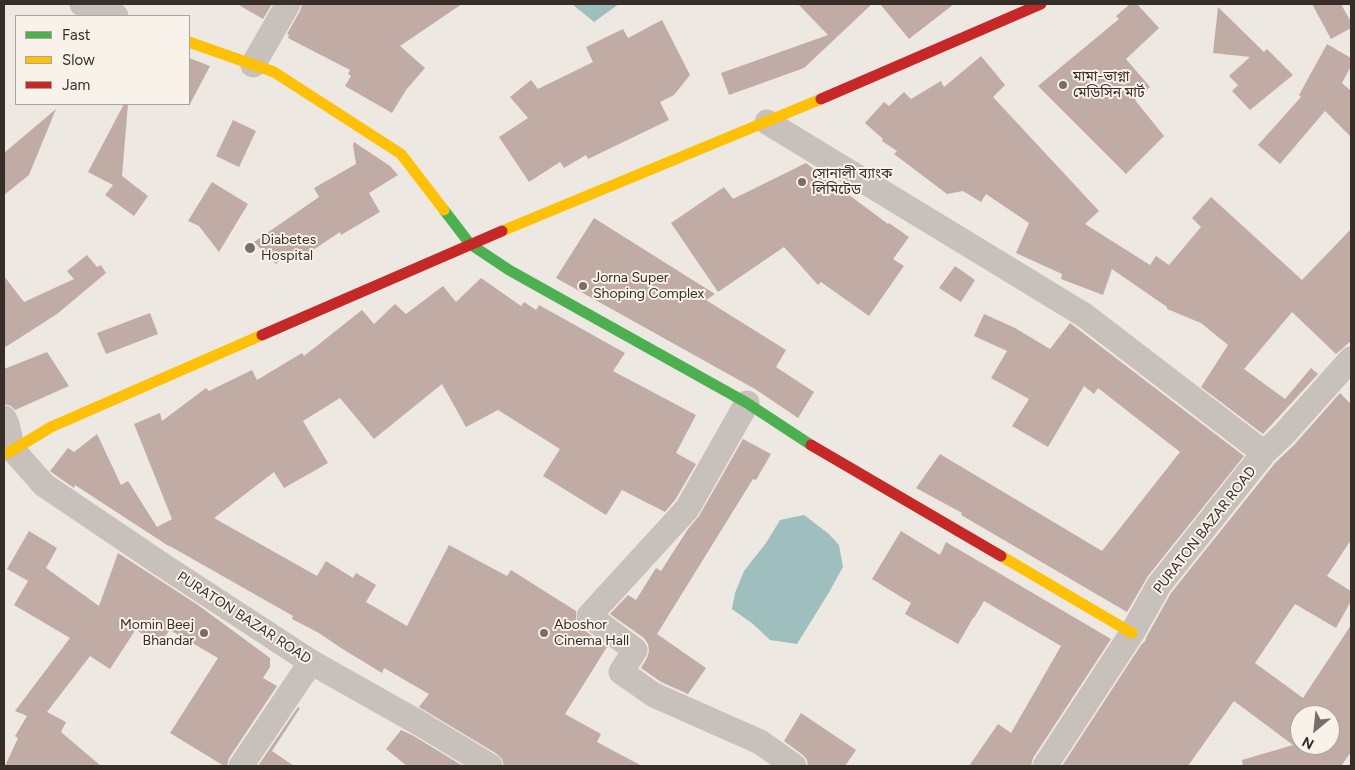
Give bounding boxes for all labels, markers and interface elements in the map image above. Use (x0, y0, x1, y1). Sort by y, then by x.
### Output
legend (15, 15, 190, 105)
text: Fast (62, 26, 90, 44)
text: Slow (62, 51, 95, 69)
place label: মামা-ভাগ্না মেডিসিন মার্ট (1073, 69, 1145, 102)
text: Jam (62, 76, 90, 94)
marker: মামা-ভাগ্না মেডিসিন মার্ট (1057, 79, 1069, 91)
place label: সোনালী ব্যাংক লিমিটেড (812, 166, 892, 198)
marker: সোনালী ব্যাংক লিমিটেড (796, 176, 808, 188)
place label: Diabetes Hospital (261, 232, 316, 264)
marker: Diabetes Hospital (243, 241, 257, 255)
place label: Jorna Super Shoping Complex (593, 270, 704, 302)
marker: Jorna Super Shoping Complex (577, 280, 589, 292)
street label: PURATON BAZAR ROAD (1150, 463, 1260, 597)
street label: PURATON BAZAR ROAD (174, 568, 314, 668)
place label: Momin Beej Bhandar (120, 617, 194, 650)
place label: Aboshor Cinema Hall (554, 617, 629, 650)
marker: Momin Beej Bhandar (198, 627, 210, 639)
marker: Aboshor Cinema Hall (538, 627, 550, 639)
north arrow (1290, 705, 1340, 755)
text: N (1299, 733, 1317, 753)

